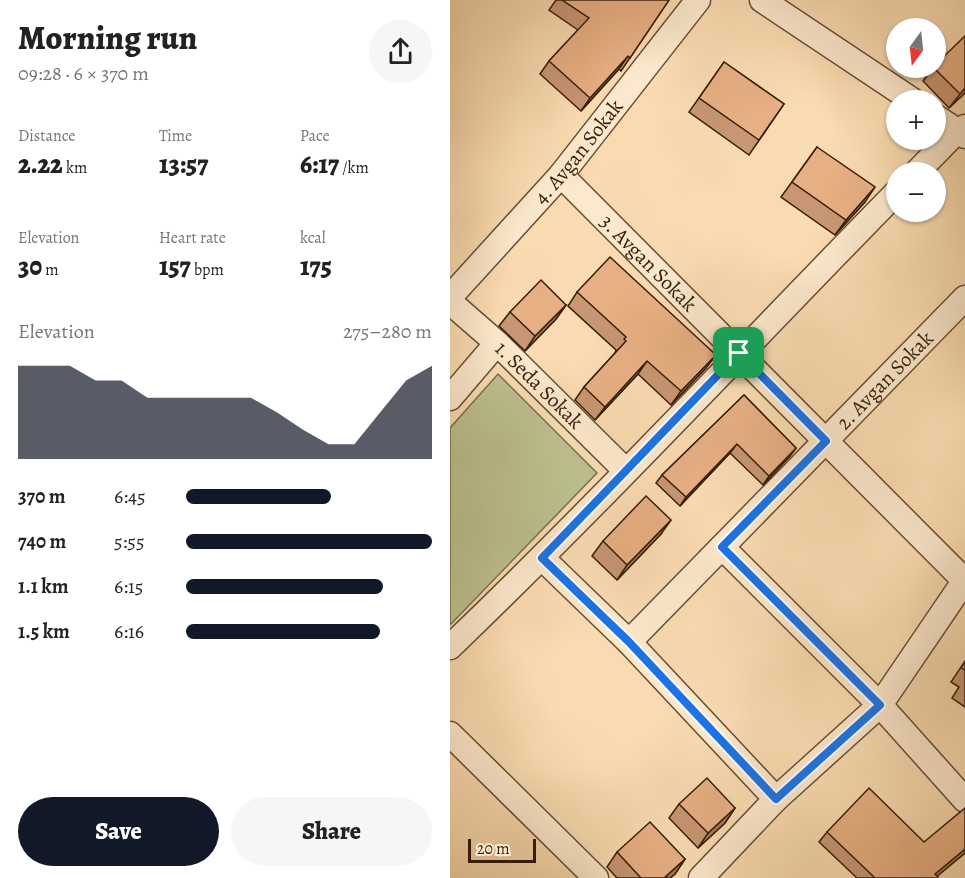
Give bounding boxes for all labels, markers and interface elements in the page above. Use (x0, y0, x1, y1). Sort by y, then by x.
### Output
text: Morning run (18, 15, 197, 60)
north arrow (886, 18, 946, 78)
map controls (886, 18, 946, 222)
button: share (369, 20, 432, 83)
text: 09:28 · 6 × 370 m (18, 60, 149, 87)
button: + (886, 90, 946, 150)
street label: 4. Avgan Sokak (527, 93, 630, 210)
text: Distance (18, 125, 75, 147)
text: Time (159, 125, 192, 147)
text: Pace (300, 125, 330, 147)
text: 2.22 (18, 147, 63, 182)
text: 13:57 (159, 147, 208, 182)
text: 6:17 (300, 147, 339, 182)
text: km (63, 157, 87, 179)
text: /km (339, 157, 369, 179)
button: − (886, 162, 946, 222)
street label: 3. Avgan Sokak (594, 208, 704, 318)
text: Elevation (18, 227, 79, 249)
text: Heart rate (159, 227, 226, 249)
text: kcal (300, 227, 326, 249)
text: 30 (18, 249, 42, 284)
text: 157 (159, 249, 191, 284)
text: 175 (300, 249, 332, 284)
text: m (42, 259, 59, 281)
text: bpm (191, 259, 224, 281)
text: Elevation (18, 318, 95, 345)
text: 275–280 m (343, 318, 432, 345)
street label: 2. Avgan Sokak (830, 324, 940, 436)
pin (713, 327, 764, 378)
street label: 1. Seda Sokak (489, 335, 590, 436)
icon: arrive (722, 336, 755, 369)
text: 370 m (18, 483, 65, 510)
text: 6:45 (114, 483, 146, 510)
text: 740 m (18, 528, 66, 555)
text: 5:55 (114, 528, 145, 555)
text: 1.1 km (18, 573, 68, 600)
text: 6:15 (114, 573, 143, 600)
text: 1.5 km (18, 618, 70, 645)
text: 6:16 (114, 618, 144, 645)
button: Save (18, 797, 219, 866)
button: Share (231, 797, 432, 866)
scale bar (468, 836, 536, 864)
text: 20 m (477, 838, 510, 860)

